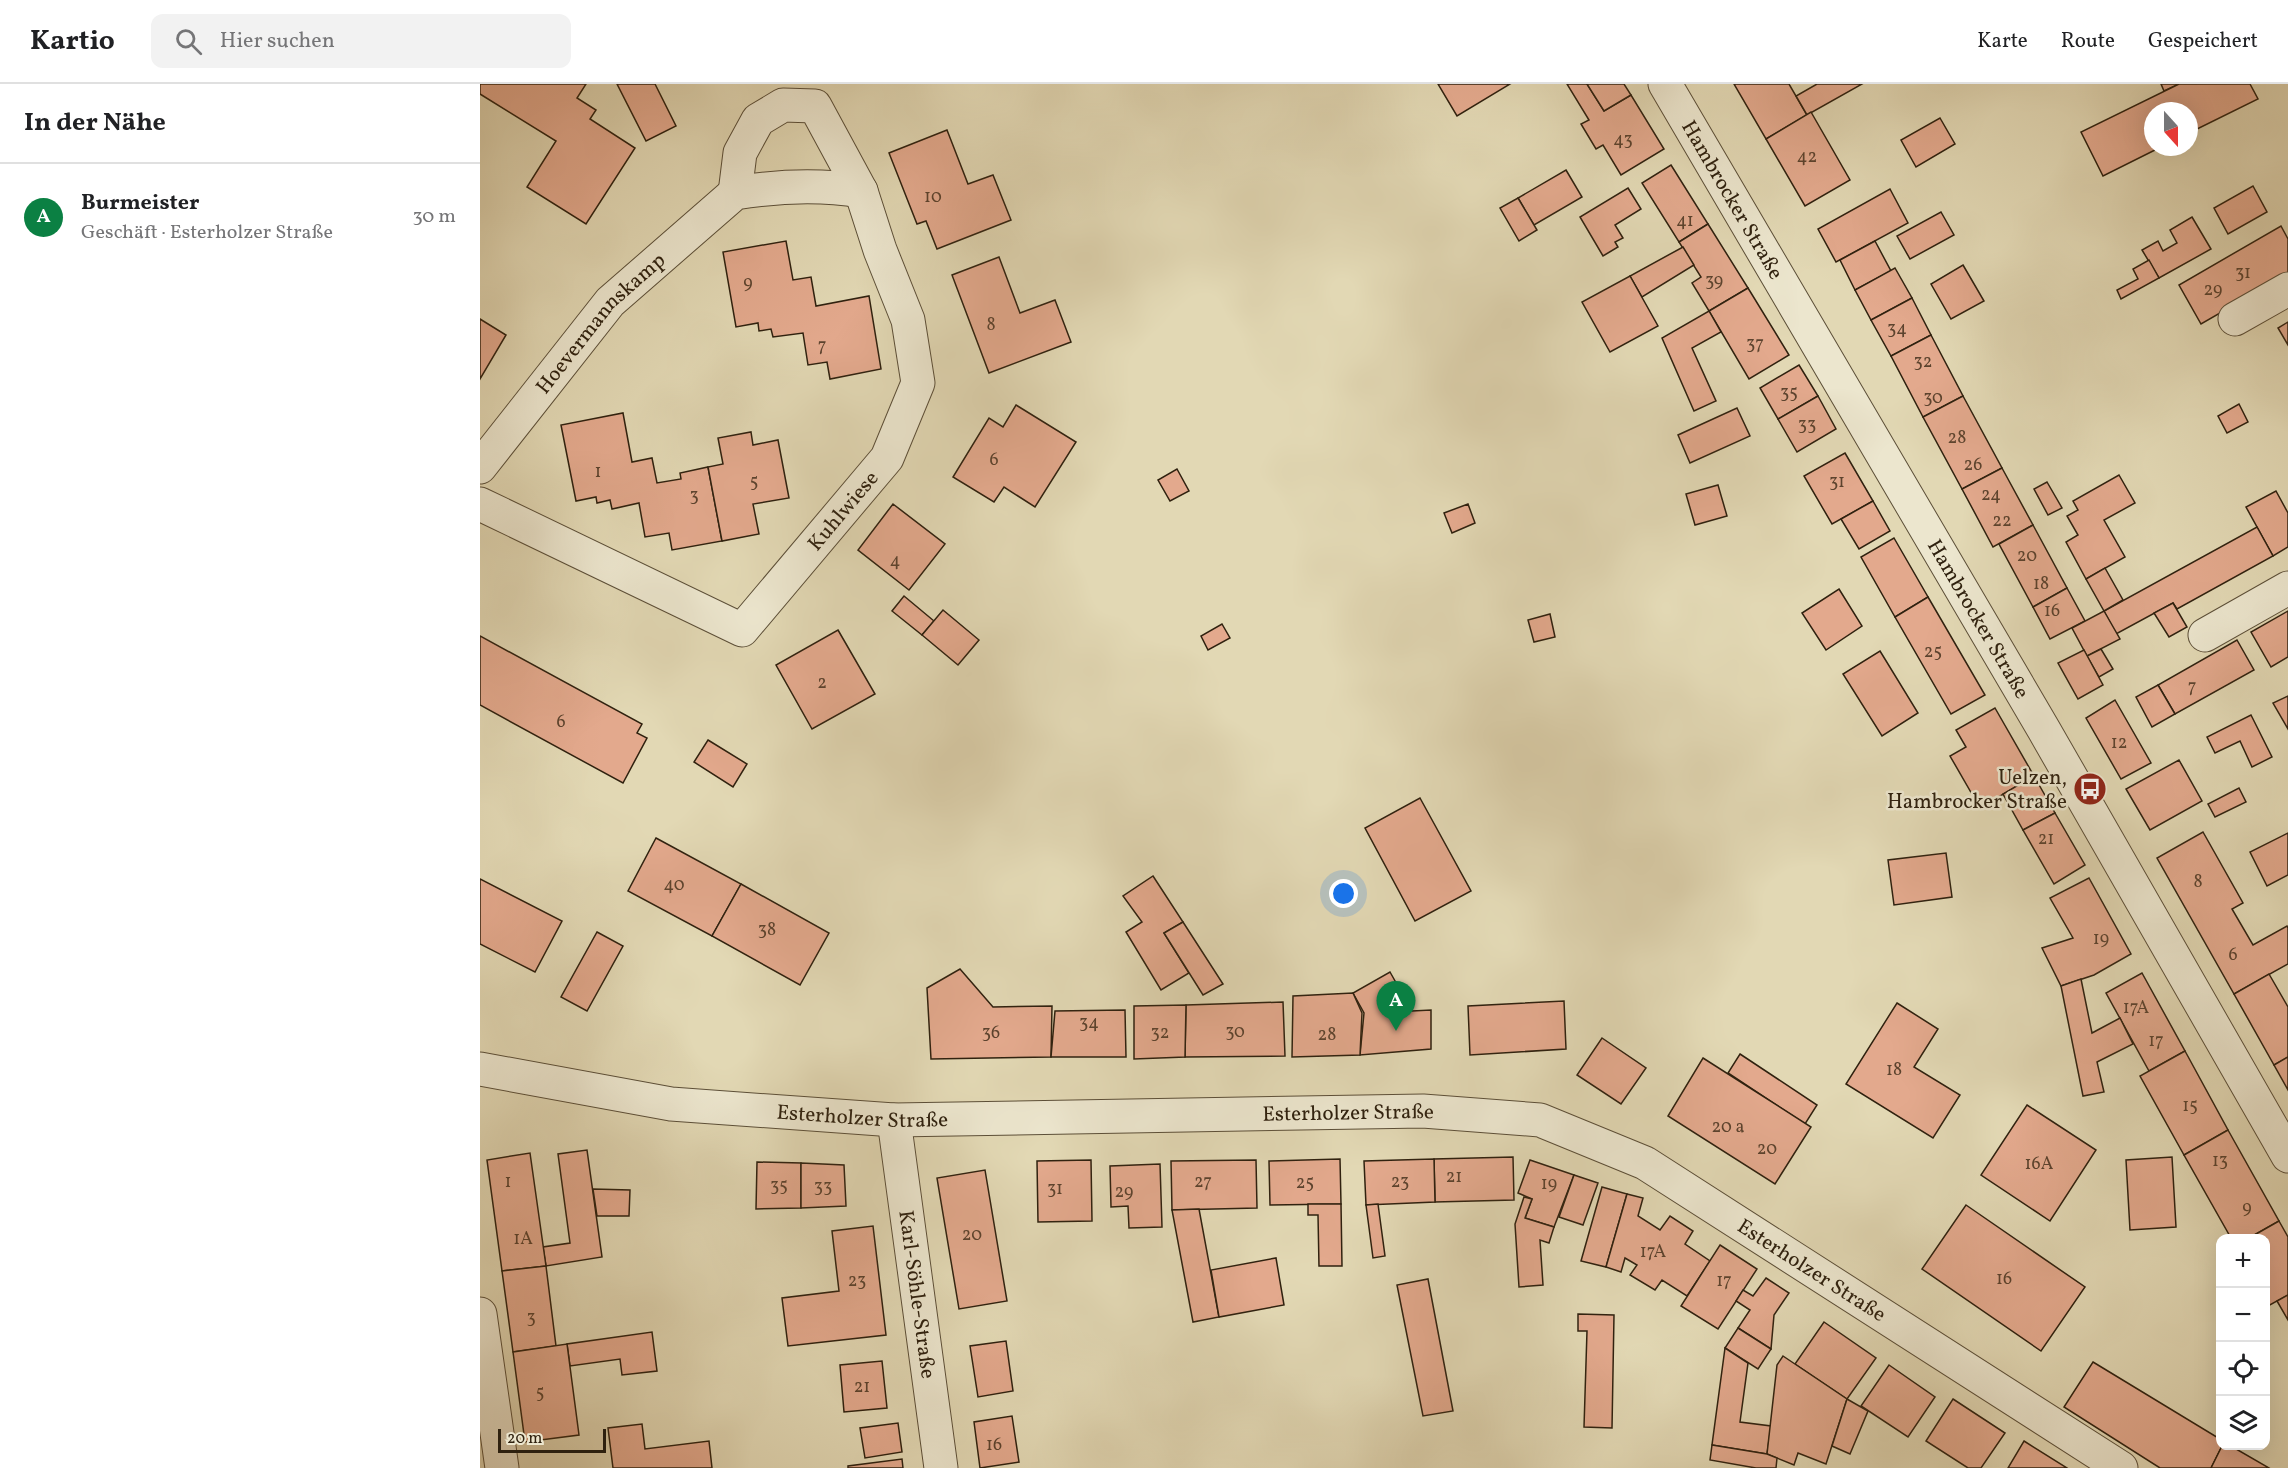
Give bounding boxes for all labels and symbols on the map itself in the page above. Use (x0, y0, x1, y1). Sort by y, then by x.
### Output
north arrow (2144, 102, 2198, 156)
street label: Hambrocker Straße (1673, 115, 1790, 285)
house number: 43 (1613, 128, 1633, 153)
house number: 42 (1797, 145, 1817, 170)
house number: 10 (924, 185, 942, 210)
house number: 41 (1676, 209, 1694, 234)
street label: Hoevermannskamp (530, 247, 673, 401)
house number: 31 (2235, 261, 2251, 286)
house number: 39 (1705, 269, 1723, 294)
house number: 9 (743, 271, 753, 296)
house number: 29 (2204, 278, 2222, 303)
house number: 8 (986, 313, 996, 338)
house number: 34 (1887, 317, 1907, 342)
house number: 37 (1746, 332, 1764, 357)
house number: 7 (818, 334, 826, 359)
house number: 32 (1914, 350, 1932, 375)
house number: 35 (1780, 381, 1798, 406)
house number: 30 (1923, 386, 1943, 411)
house number: 33 (1798, 413, 1816, 438)
house number: 28 (1948, 426, 1966, 451)
house number: 6 (989, 448, 999, 473)
house number: 26 (1964, 453, 1982, 478)
house number: 1 (595, 460, 601, 485)
street label: Kuhlwiese (802, 465, 886, 558)
house number: 5 (750, 470, 758, 495)
house number: 31 (1829, 470, 1845, 495)
house number: 24 (1981, 483, 2001, 508)
house number: 3 (689, 484, 699, 509)
house number: 22 (1992, 509, 2012, 534)
street label: Hambrocker Straße (1919, 534, 2036, 705)
house number: 20 (2017, 544, 2037, 569)
house number: 4 (890, 549, 900, 574)
house number: 18 (2033, 572, 2049, 597)
house number: 16 (2044, 599, 2060, 624)
house number: 25 (1924, 640, 1942, 665)
house number: 2 (817, 671, 827, 696)
house number: 7 (2188, 675, 2196, 700)
house number: 6 (556, 710, 566, 735)
house number: 12 (2111, 731, 2127, 756)
place label: Uelzen, Hambrocker Straße (1887, 764, 2067, 817)
bus stop icon: Uelzen, Hambrocker Straße (2072, 771, 2108, 807)
house number: 21 (2038, 827, 2054, 852)
house number: 8 (2193, 870, 2203, 895)
house number: 40 (663, 873, 685, 898)
your location (1329, 879, 1358, 908)
house number: 38 (758, 918, 776, 943)
house number: 19 (2093, 927, 2109, 952)
house number: 6 (2228, 943, 2238, 968)
pin: A (1376, 982, 1416, 1031)
house number: 17A (2123, 996, 2150, 1021)
house number: 34 (1079, 1011, 1099, 1036)
house number: 30 (1225, 1020, 1245, 1045)
house number: 36 (982, 1021, 1000, 1046)
house number: 32 (1151, 1021, 1169, 1046)
house number: 28 (1318, 1023, 1336, 1048)
house number: 17 (2148, 1029, 2164, 1054)
house number: 18 (1886, 1058, 1902, 1083)
house number: 15 (2182, 1094, 2198, 1119)
street label: Esterholzer Straße (1262, 1098, 1435, 1130)
street label: Esterholzer Straße (776, 1099, 948, 1136)
house number: 20 a (1712, 1115, 1744, 1140)
house number: 20 (1757, 1137, 1777, 1162)
house number: 13 (2212, 1149, 2228, 1174)
house number: 16A (2025, 1152, 2054, 1177)
house number: 21 (1446, 1165, 1462, 1190)
house number: 1 (505, 1170, 511, 1195)
house number: 27 (1194, 1170, 1212, 1195)
house number: 23 (1391, 1170, 1409, 1195)
house number: 25 (1296, 1171, 1314, 1196)
house number: 19 (1541, 1172, 1557, 1197)
house number: 35 (770, 1174, 788, 1199)
house number: 33 (814, 1175, 832, 1200)
house number: 31 (1047, 1177, 1063, 1202)
house number: 29 (1115, 1180, 1133, 1205)
house number: 9 (2242, 1196, 2252, 1221)
street label: Karl-Söhle-Straße (890, 1209, 942, 1381)
street label: Esterholzer Straße (1731, 1213, 1891, 1330)
house number: 20 (962, 1223, 982, 1248)
house number: 1A (513, 1227, 533, 1252)
house number: 17A (1640, 1240, 1667, 1265)
house number: 16 (1996, 1267, 2012, 1292)
house number: 23 (848, 1269, 866, 1294)
house number: 17 (1716, 1269, 1732, 1294)
house number: 3 (526, 1306, 536, 1331)
house number: 21 (854, 1375, 870, 1400)
house number: 5 (536, 1381, 544, 1406)
scale bar (498, 1426, 606, 1454)
house number: 16 (986, 1433, 1002, 1458)

